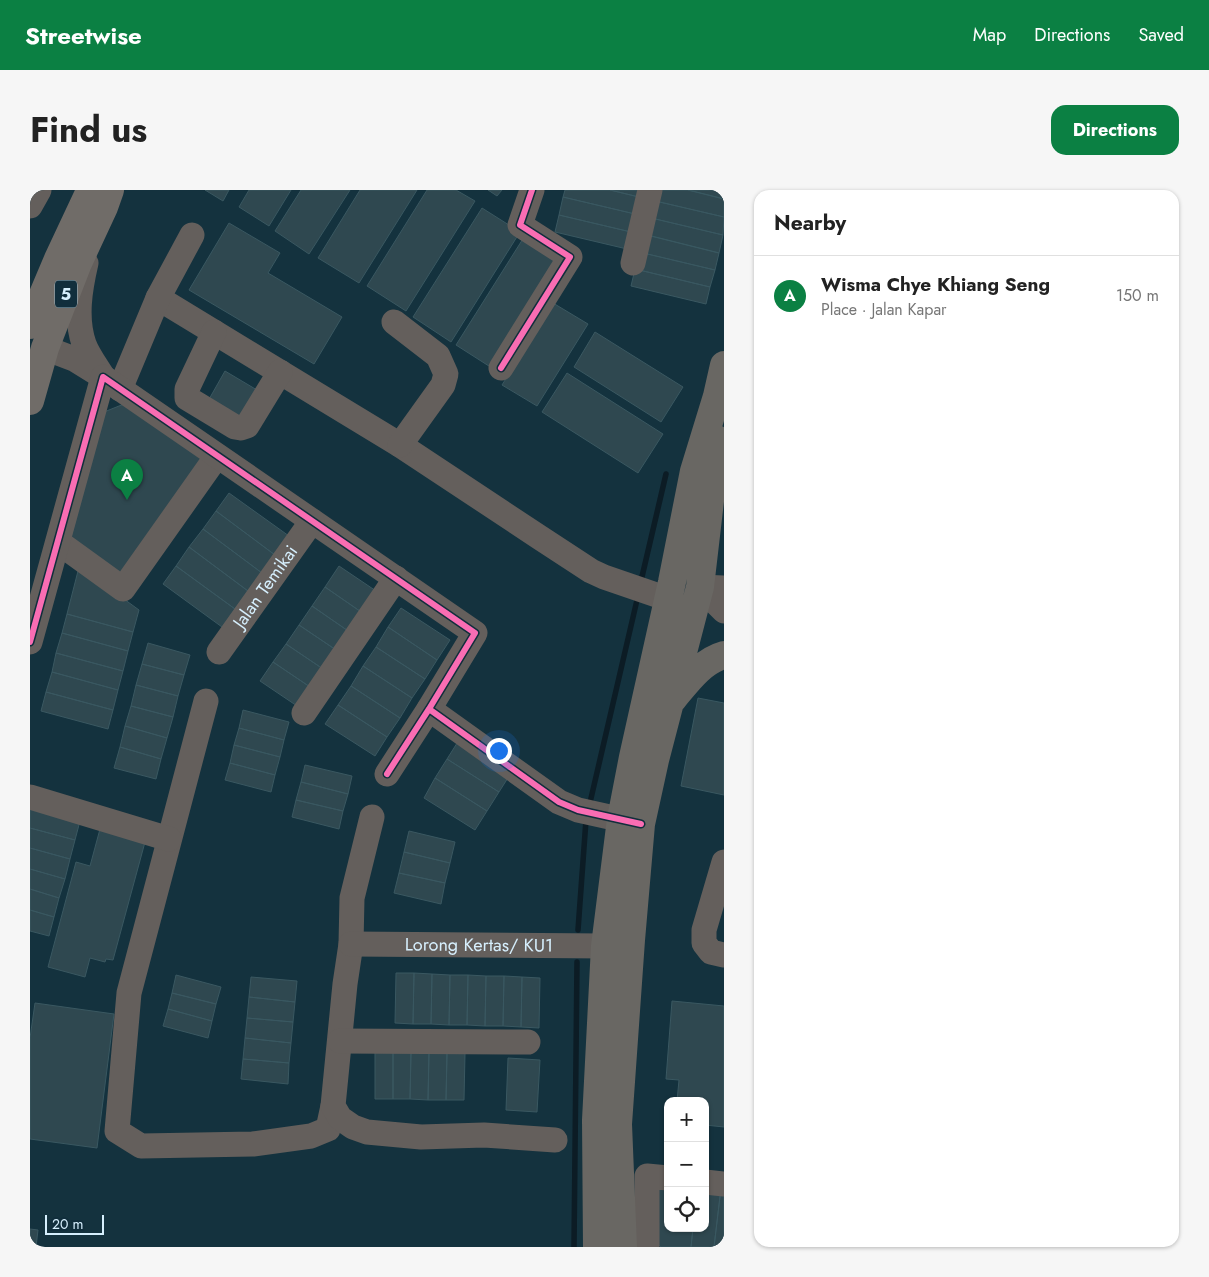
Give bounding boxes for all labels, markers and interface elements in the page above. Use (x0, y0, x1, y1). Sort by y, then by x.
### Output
text: Streetwise (25, 18, 142, 53)
text: Map (973, 22, 1006, 48)
text: Directions (1034, 22, 1110, 48)
text: Saved (1138, 22, 1184, 48)
text: Find us (30, 105, 147, 155)
button: Directions (1051, 105, 1179, 155)
text: Nearby (774, 208, 846, 238)
text: Wisma Chye Khiang Seng (821, 271, 1050, 298)
road number: 5 (55, 280, 77, 308)
text: A (784, 284, 796, 307)
text: 150 m (1116, 284, 1159, 307)
text: Place · Jalan Kapar (821, 298, 947, 321)
pin: A (111, 459, 143, 500)
street label: Jalan Temikai (226, 540, 304, 635)
your location (486, 738, 512, 764)
street label: Lorong Kertas/ KU1 (405, 931, 553, 959)
map controls (664, 1097, 709, 1232)
button: + (664, 1097, 709, 1142)
button: − (664, 1142, 709, 1187)
button: locate (664, 1187, 709, 1232)
scale bar (45, 1212, 104, 1235)
text: 20 m (52, 1214, 84, 1234)

